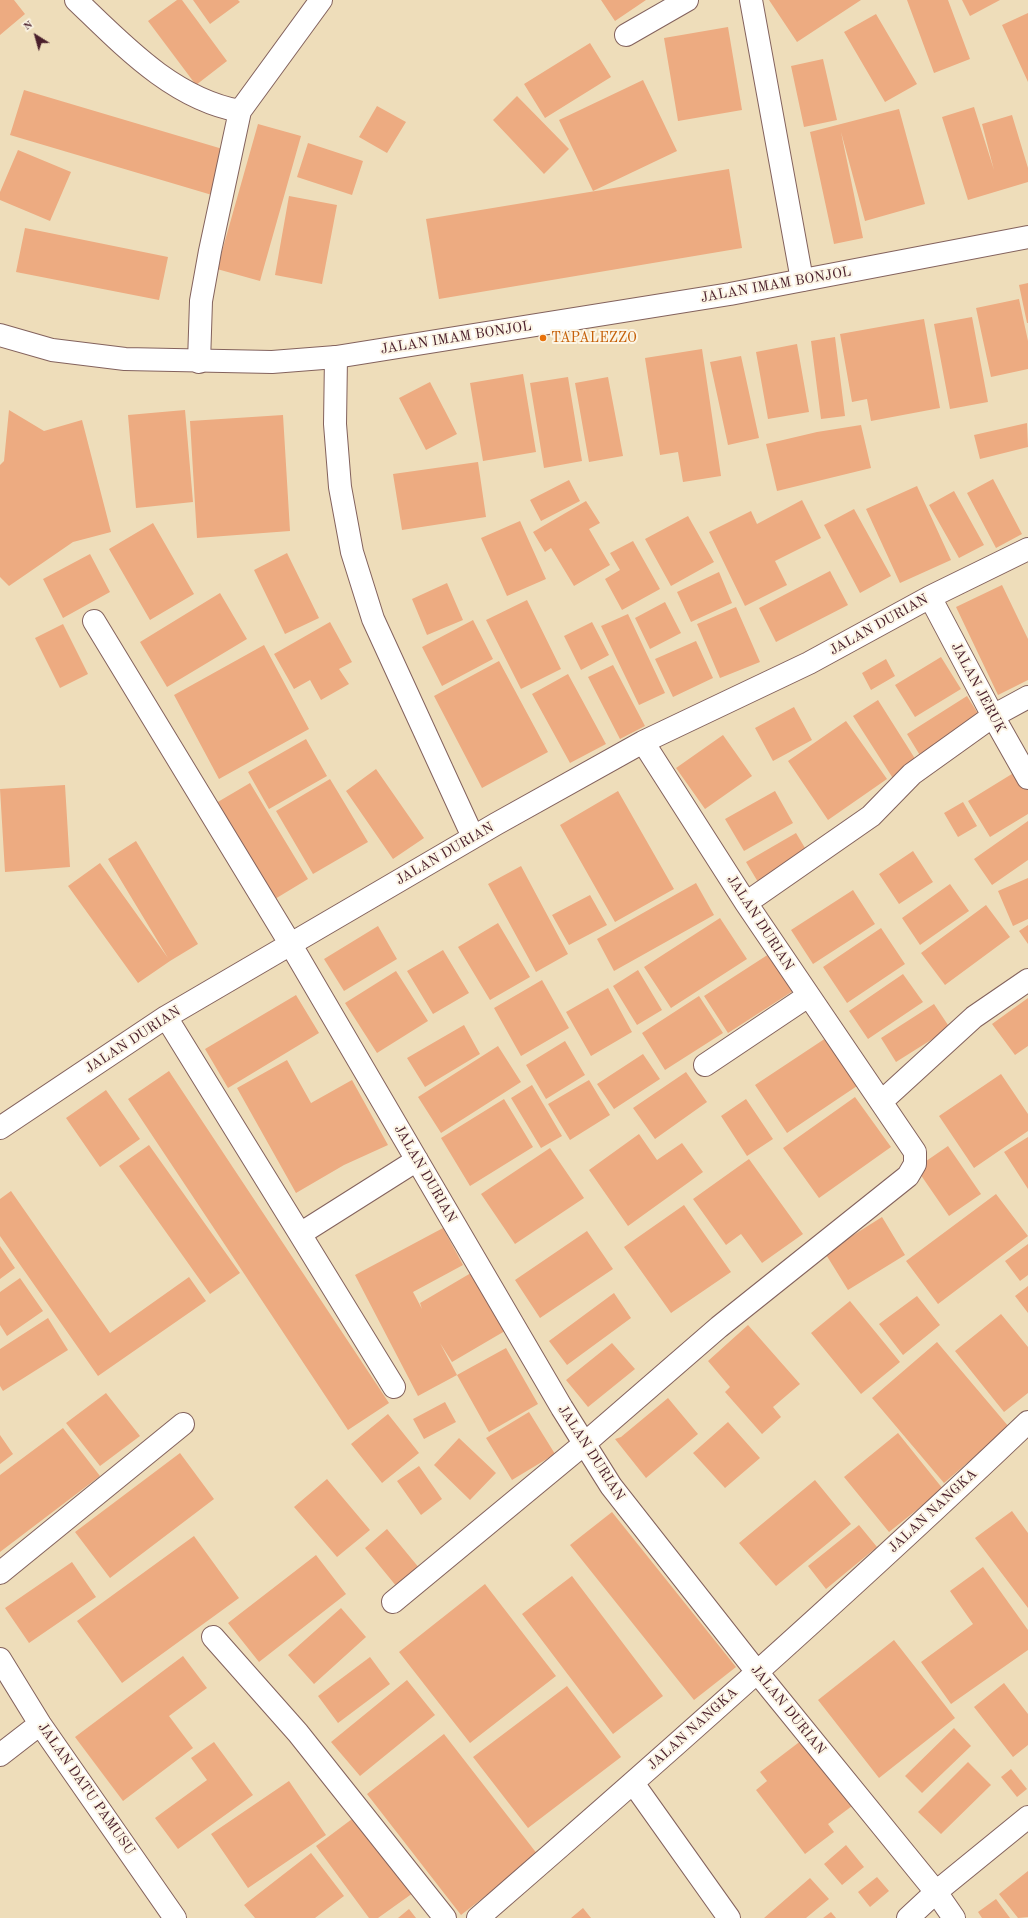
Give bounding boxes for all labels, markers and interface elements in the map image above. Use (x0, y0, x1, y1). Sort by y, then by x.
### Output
north arrow (16, 16, 56, 56)
text: N (22, 19, 35, 33)
street label: JALAN IMAM BONJOL (699, 263, 853, 307)
street label: JALAN IMAM BONJOL (379, 318, 533, 358)
place label: TAPALEZZO (551, 330, 637, 346)
marker: TAPALEZZO (538, 333, 548, 343)
street label: JALAN DURIAN (827, 591, 931, 659)
street label: JALAN JERUK (947, 640, 1009, 736)
street label: JALAN DURIAN (393, 819, 497, 889)
street label: JALAN DURIAN (723, 872, 797, 974)
street label: JALAN DURIAN (82, 1003, 184, 1077)
street label: JALAN DURIAN (390, 1122, 460, 1226)
street label: JALAN DURIAN (554, 1402, 628, 1504)
street label: JALAN NANGKA (885, 1466, 981, 1556)
street label: JALAN DURIAN (747, 1662, 829, 1758)
street label: JALAN NANGKA (645, 1684, 741, 1774)
street label: JALAN DATU PAMUSU (34, 1720, 138, 1858)

